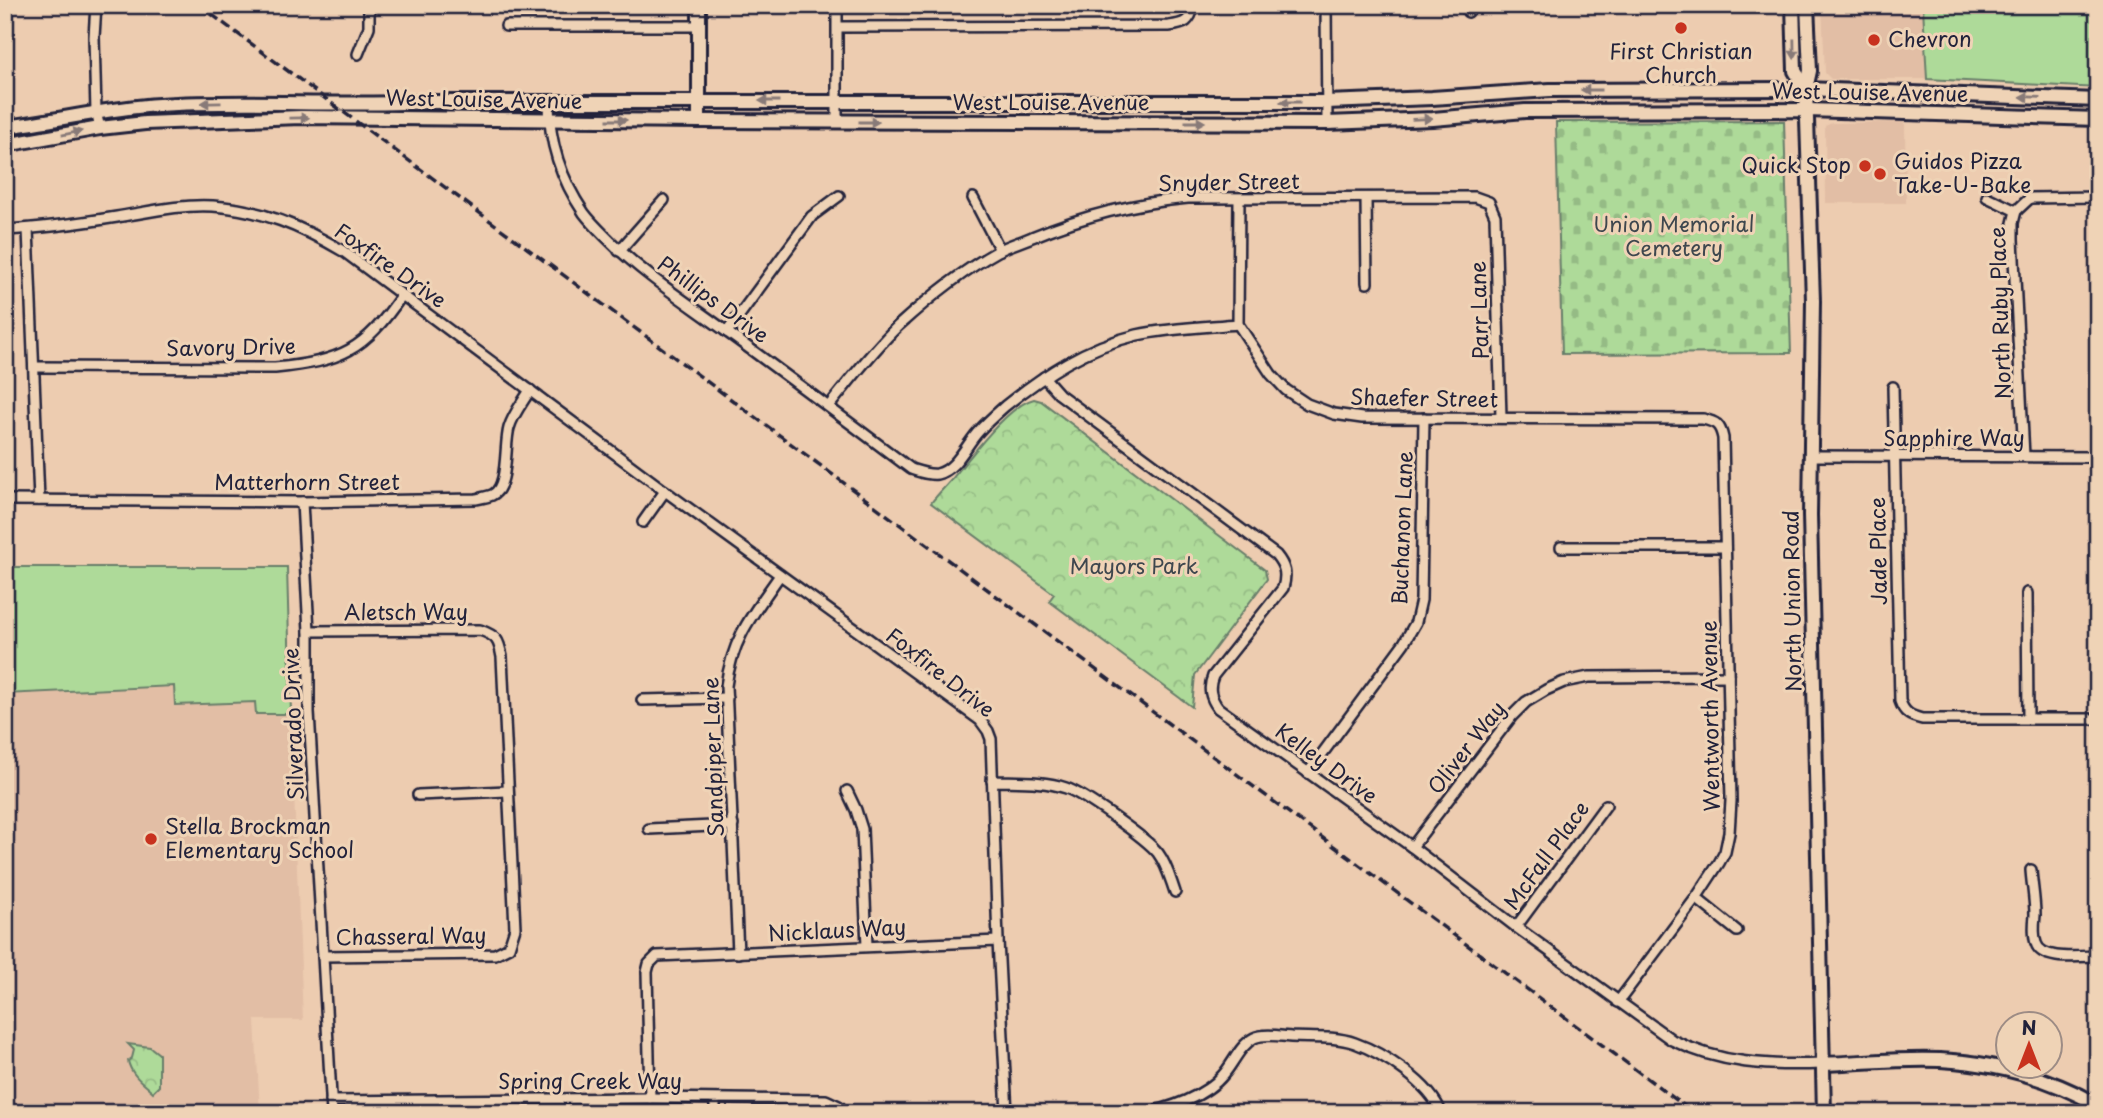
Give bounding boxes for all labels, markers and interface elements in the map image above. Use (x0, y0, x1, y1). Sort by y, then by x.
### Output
marker: First Christian Church (1673, 20, 1689, 36)
place label: Chevron (1888, 22, 1972, 54)
marker: Chevron (1866, 32, 1882, 48)
place label: First Christian Church (1609, 34, 1753, 90)
one-way arrow (1788, 38, 1800, 60)
street label: West Louise Avenue (1771, 73, 1969, 109)
street label: West Louise Avenue (385, 80, 583, 116)
one-way arrow (1580, 84, 1602, 96)
street label: West Louise Avenue (953, 85, 1149, 117)
one-way arrow (2018, 92, 2040, 103)
one-way arrow (757, 95, 779, 107)
one-way arrow (1279, 96, 1301, 108)
one-way arrow (200, 97, 222, 108)
one-way arrow (288, 112, 310, 123)
one-way arrow (607, 114, 629, 126)
one-way arrow (1411, 114, 1433, 125)
one-way arrow (858, 116, 880, 128)
one-way arrow (1184, 116, 1206, 128)
one-way arrow (62, 128, 84, 139)
place label: Guidos Pizza Take-U-Bake (1894, 144, 2031, 200)
place label: Quick Stop (1742, 148, 1851, 180)
marker: Quick Stop (1857, 158, 1873, 174)
street label: Snyder Street (1158, 164, 1300, 198)
marker: Guidos Pizza Take-U-Bake (1872, 166, 1888, 182)
park label: Union Memorial Cemetery (1593, 207, 1755, 263)
street label: Foxfire Drive (329, 214, 454, 315)
street label: North Ruby Place (1980, 226, 2018, 400)
street label: Phillips Drive (652, 247, 777, 350)
street label: Parr Lane (1460, 260, 1496, 360)
street label: Savory Drive (166, 329, 296, 363)
street label: Shaefer Street (1350, 380, 1498, 414)
street label: Sapphire Way (1883, 421, 2025, 453)
street label: Buchanon Lane (1382, 450, 1420, 606)
street label: Matterhorn Street (214, 465, 400, 497)
street label: Jade Place (1860, 497, 1894, 605)
street label: North Union Road (1773, 510, 1809, 692)
park label: Mayors Park (1070, 549, 1198, 581)
street label: Aletsch Way (344, 595, 468, 627)
street label: Foxfire Drive (880, 619, 1002, 724)
street label: Wentworth Avenue (1691, 620, 1727, 812)
street label: Silverado Drive (273, 647, 311, 801)
street label: Sandpiper Lane (693, 677, 731, 838)
street label: Oliver Way (1419, 693, 1512, 800)
street label: Kelley Drive (1269, 714, 1385, 810)
street label: McFall Place (1495, 794, 1596, 916)
place label: Stella Brockman Elementary School (165, 809, 354, 865)
marker: Stella Brockman Elementary School (143, 831, 159, 847)
street label: Nicklaus Way (767, 909, 907, 949)
street label: Chasseral Way (335, 918, 487, 952)
north arrow (1994, 1010, 2064, 1080)
text: N (2021, 1013, 2037, 1041)
street label: Spring Creek Way (498, 1064, 682, 1096)

